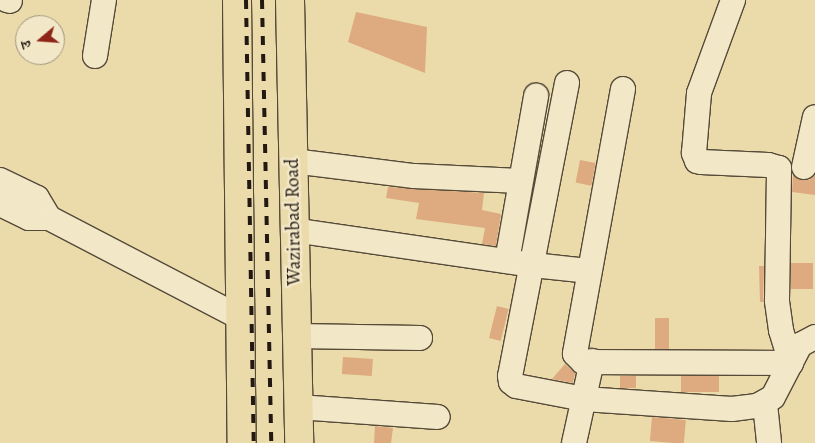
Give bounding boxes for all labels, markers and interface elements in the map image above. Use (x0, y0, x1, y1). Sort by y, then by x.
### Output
north arrow (15, 15, 65, 65)
text: उ (16, 38, 36, 51)
street label: Wazirabad Road (281, 158, 307, 286)

